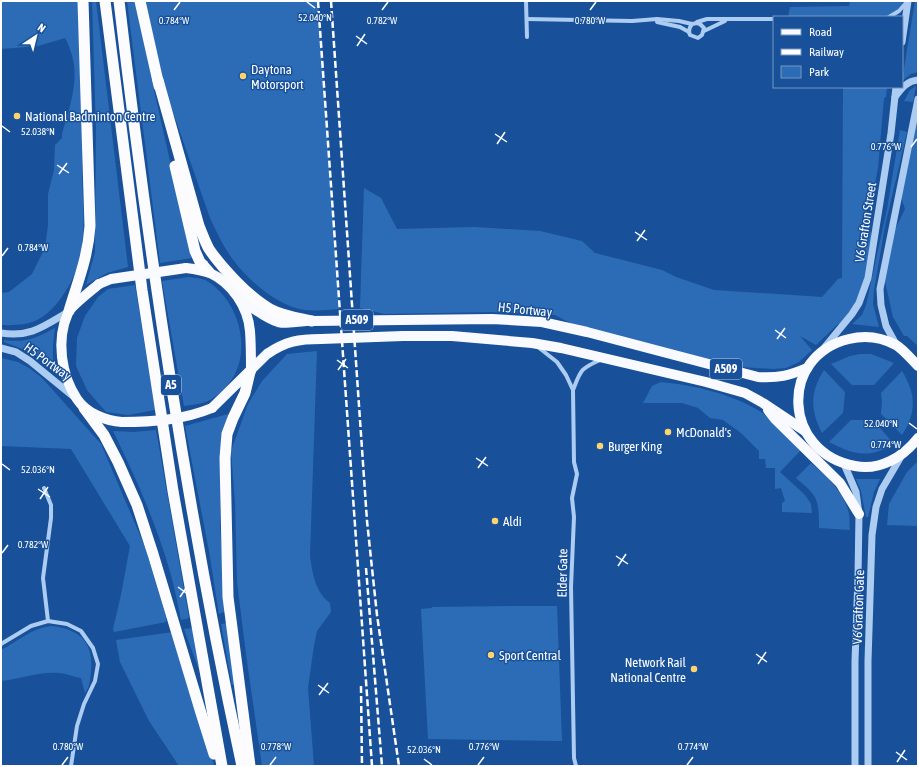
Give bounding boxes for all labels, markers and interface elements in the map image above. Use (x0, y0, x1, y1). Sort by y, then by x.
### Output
text: 52.040°N (298, 12, 332, 23)
text: 0.784°W (159, 15, 190, 26)
text: 0.782°W (367, 15, 398, 26)
text: 0.780°W (575, 15, 606, 26)
north arrow (16, 16, 56, 56)
legend (773, 16, 903, 88)
text: N (36, 21, 48, 35)
text: Road (809, 25, 832, 39)
text: Railway (809, 45, 844, 59)
place label: Daytona Motorsport (251, 62, 304, 92)
text: Park (809, 65, 830, 79)
marker: Daytona Motorsport (238, 71, 248, 81)
place label: National Badminton Centre (25, 109, 156, 124)
marker: National Badminton Centre (12, 111, 22, 121)
text: 52.038°N (21, 126, 55, 137)
text: 0.776°W (871, 141, 902, 152)
street label: V6 Grafton Street (852, 181, 879, 263)
text: 0.784°W (18, 242, 49, 253)
street label: H5 Portway (497, 299, 553, 320)
road number: A509 (341, 310, 373, 330)
street label: H5 Portway (21, 339, 75, 384)
road number: A509 (710, 359, 742, 379)
road number: A5 (161, 375, 181, 395)
text: 52.040°N (864, 418, 898, 429)
place label: McDonald's (676, 425, 732, 440)
marker: McDonald's (663, 427, 673, 437)
place label: Burger King (608, 439, 662, 454)
text: 0.774°W (871, 439, 902, 450)
marker: Burger King (595, 441, 605, 451)
text: 52.036°N (21, 464, 55, 475)
place label: Aldi (503, 514, 522, 529)
marker: Aldi (490, 516, 500, 526)
text: 0.782°W (18, 539, 49, 550)
street label: Elder Gate (555, 548, 570, 598)
street label: V6 Grafton Gate (850, 569, 867, 645)
place label: Sport Central (499, 648, 561, 663)
marker: Sport Central (486, 650, 496, 660)
place label: Network Rail National Centre (610, 655, 687, 685)
marker: Network Rail National Centre (689, 664, 699, 674)
text: 0.780°W (53, 741, 84, 752)
text: 0.778°W (261, 741, 292, 752)
text: 0.776°W (469, 741, 500, 752)
text: 0.774°W (678, 741, 709, 752)
text: 52.036°N (407, 744, 441, 755)

